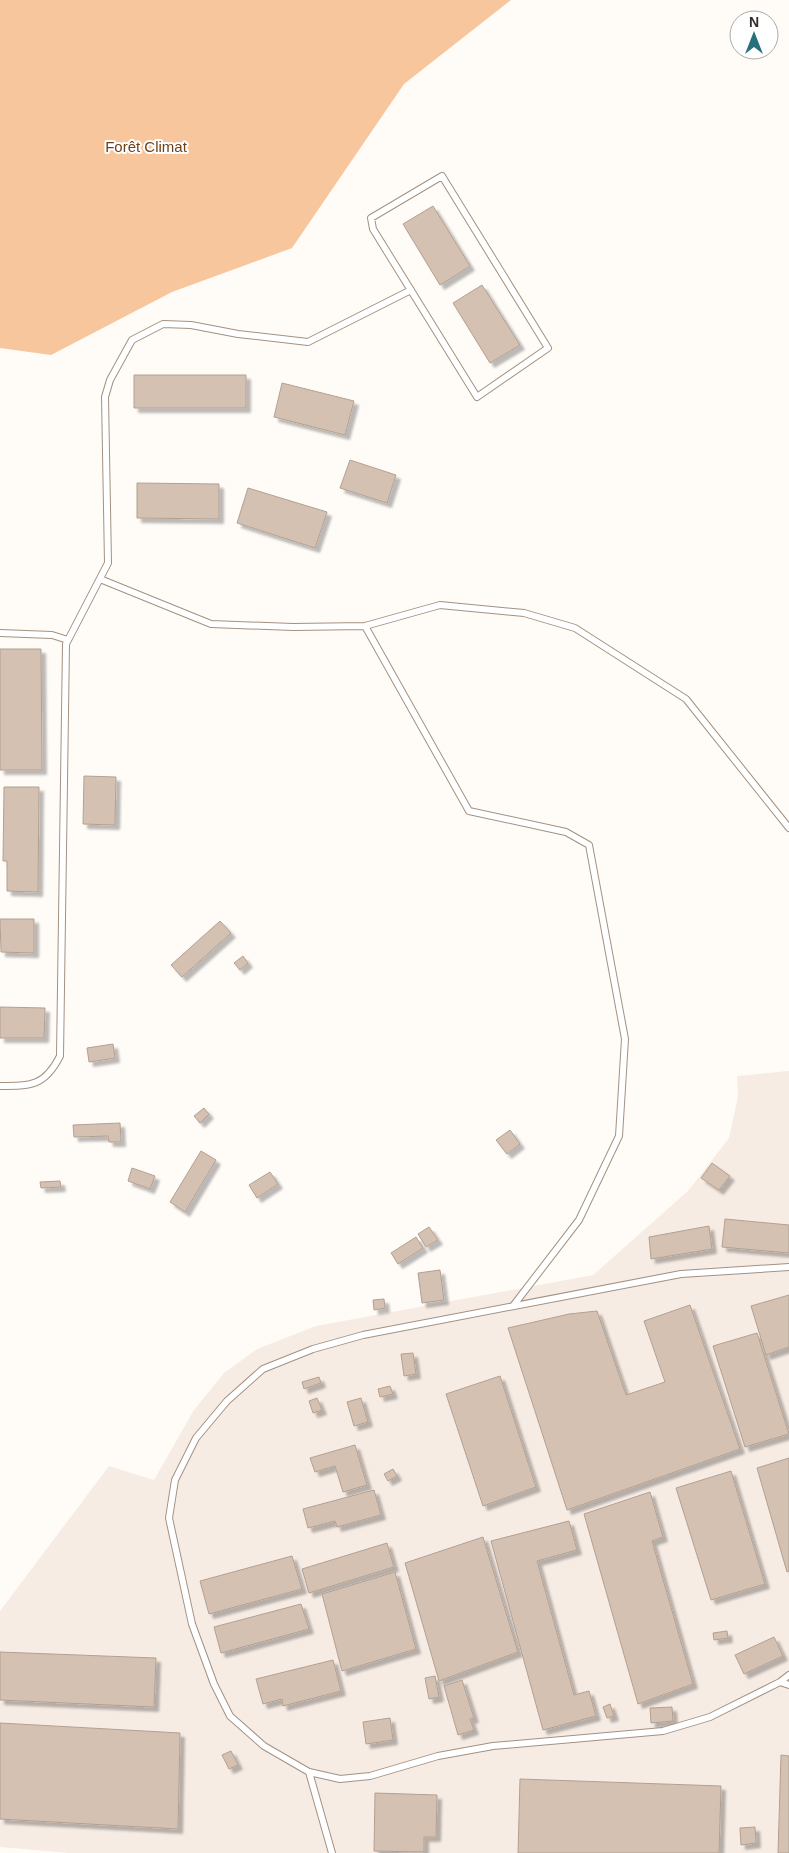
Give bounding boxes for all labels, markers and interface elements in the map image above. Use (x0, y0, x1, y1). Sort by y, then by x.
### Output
north arrow (729, 10, 779, 60)
text: N (749, 14, 759, 30)
park label: Forêt Climat (105, 138, 188, 155)

